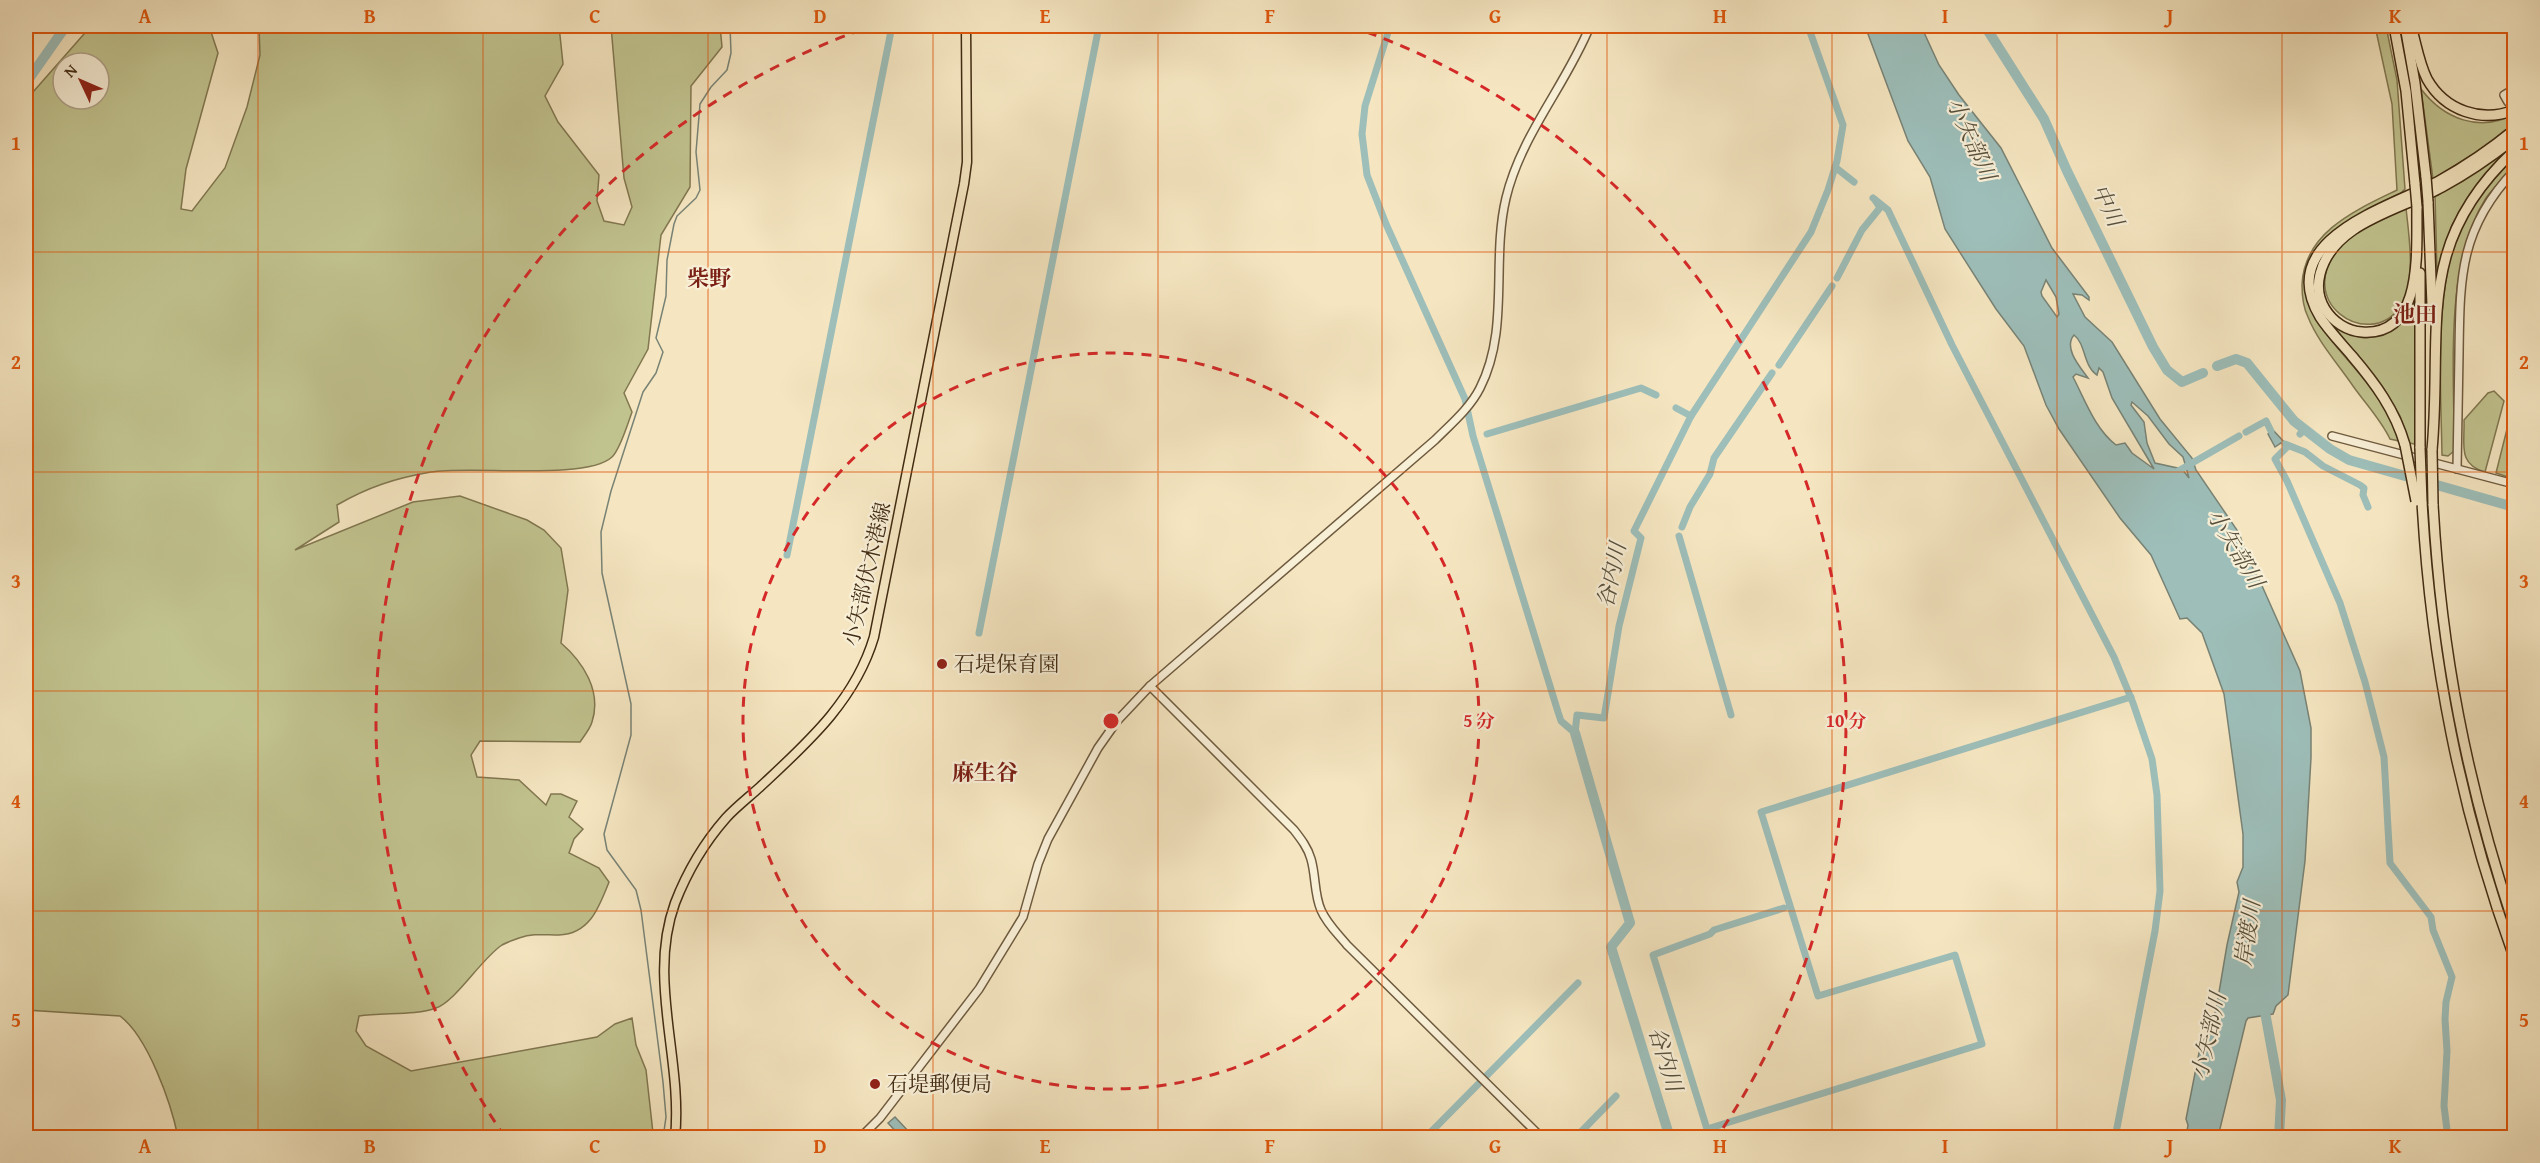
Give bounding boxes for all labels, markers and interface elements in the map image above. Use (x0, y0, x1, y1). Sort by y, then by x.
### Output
text: A (139, 1, 152, 30)
text: B (364, 1, 376, 30)
text: C (589, 1, 601, 30)
text: D (813, 1, 827, 30)
text: E (1040, 1, 1051, 30)
text: F (1265, 1, 1275, 30)
text: G (1489, 1, 1501, 30)
text: H (1713, 1, 1727, 30)
text: I (1942, 1, 1948, 30)
text: J (2164, 1, 2174, 30)
text: K (2389, 1, 2402, 30)
north arrow (51, 51, 111, 111)
text: N (58, 58, 83, 83)
water label: 小矢部川 (1939, 92, 2005, 188)
text: 1 (11, 128, 21, 157)
text: 1 (2519, 128, 2529, 157)
water label: 中川 (2084, 178, 2133, 234)
district label: 柴野 (687, 262, 732, 294)
district label: 池田 (2393, 298, 2437, 330)
text: 2 (11, 347, 21, 376)
text: 2 (2519, 347, 2529, 376)
street label: 小矢部伏木港線 (835, 499, 898, 649)
water label: 小矢部川 (2200, 502, 2273, 596)
water label: 谷内川 (1588, 537, 1634, 611)
text: 3 (11, 566, 21, 595)
text: 3 (2519, 566, 2529, 595)
place label: 石堤保育園 (954, 648, 1059, 679)
marker: 石堤保育園 (935, 657, 949, 671)
text: 5 分 (1463, 707, 1495, 734)
text: 10 分 (1826, 707, 1866, 734)
centre of rings (1101, 711, 1121, 731)
district label: 麻生谷 (952, 756, 1018, 788)
text: 4 (11, 786, 21, 815)
text: 4 (2519, 786, 2529, 815)
water label: 岸渡川 (2227, 896, 2268, 968)
water label: 小矢部川 (2183, 988, 2234, 1082)
text: 5 (11, 1005, 21, 1034)
text: 5 (2519, 1005, 2529, 1034)
water label: 谷内川 (1641, 1023, 1692, 1097)
place label: 石堤郵便局 (887, 1068, 992, 1099)
marker: 石堤郵便局 (868, 1077, 882, 1091)
text: A (139, 1131, 152, 1160)
text: B (364, 1131, 376, 1160)
text: C (589, 1131, 601, 1160)
text: D (813, 1131, 827, 1160)
text: E (1040, 1131, 1051, 1160)
text: F (1265, 1131, 1275, 1160)
text: G (1489, 1131, 1501, 1160)
text: H (1713, 1131, 1727, 1160)
text: I (1942, 1131, 1948, 1160)
text: J (2164, 1131, 2174, 1160)
text: K (2389, 1131, 2402, 1160)

